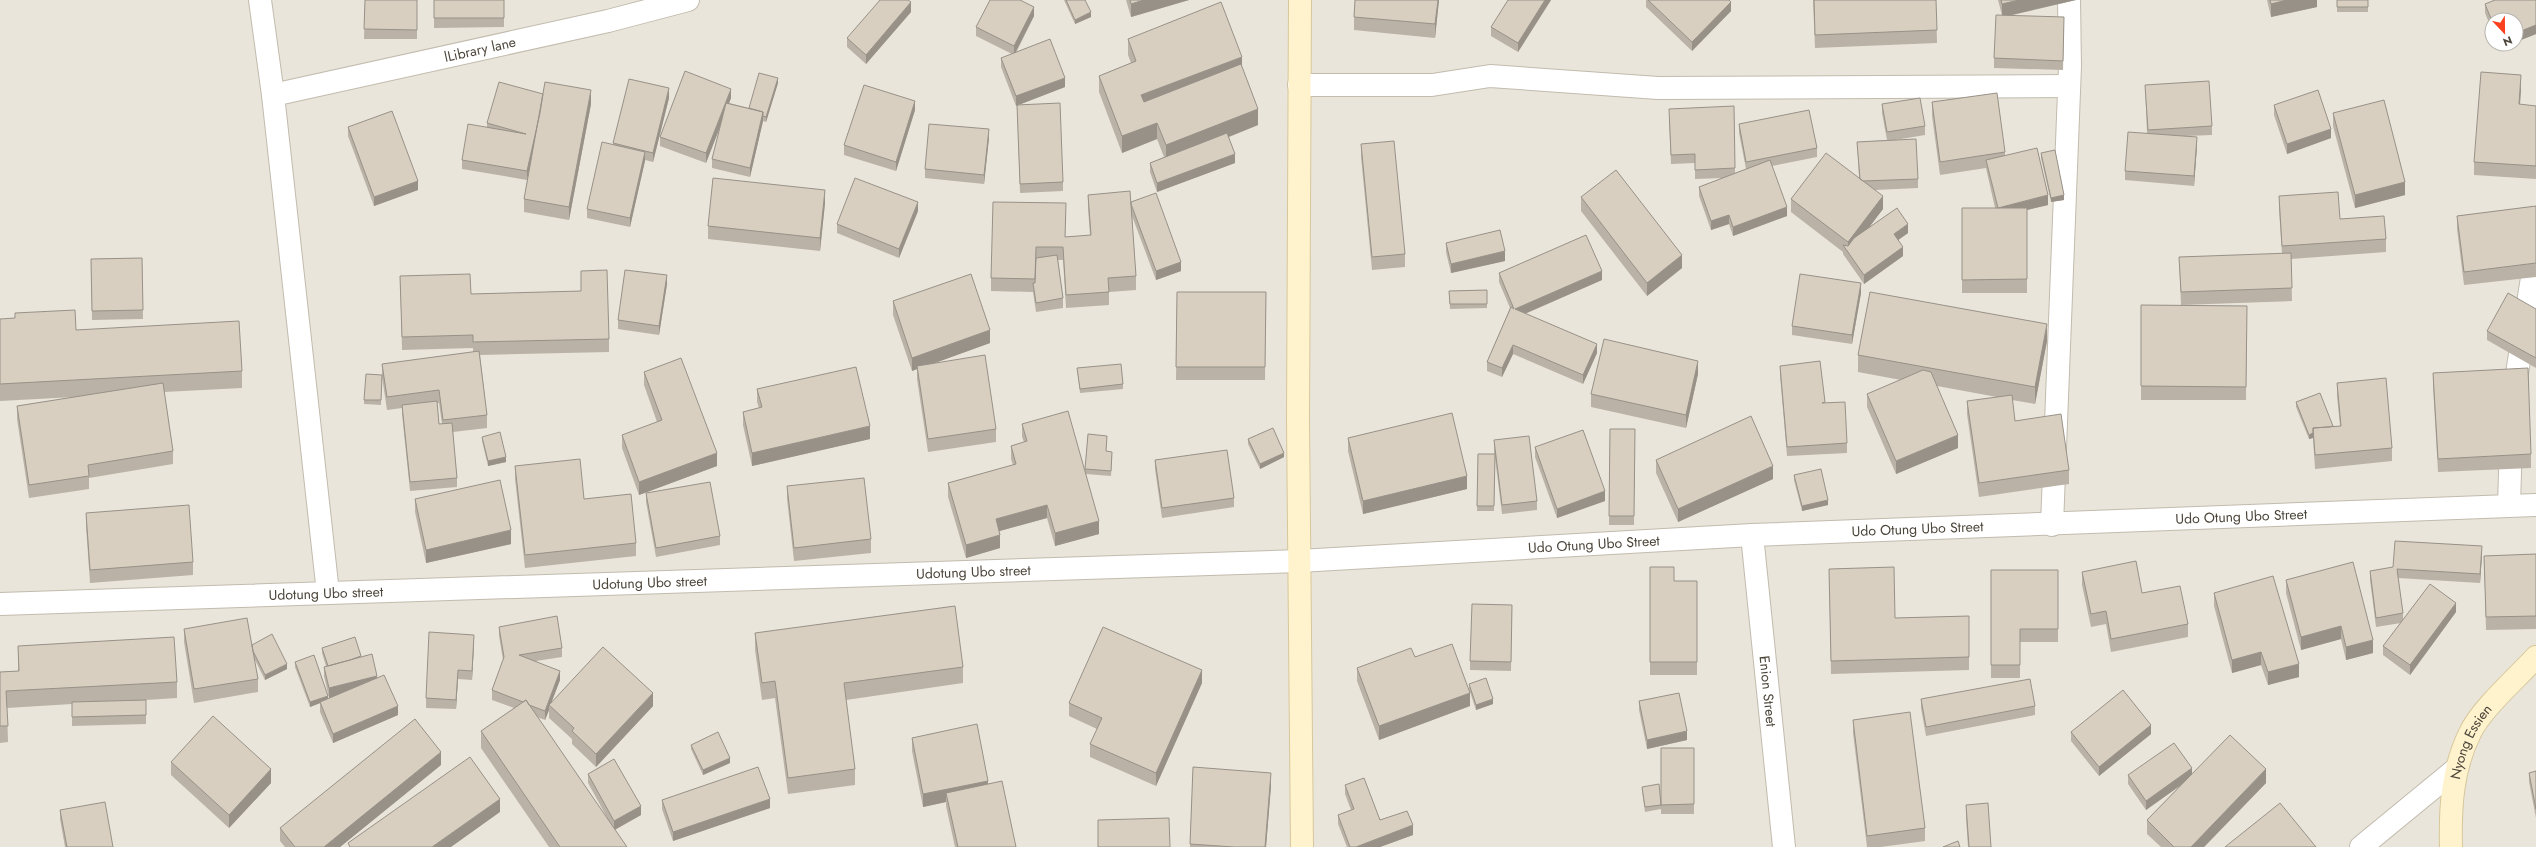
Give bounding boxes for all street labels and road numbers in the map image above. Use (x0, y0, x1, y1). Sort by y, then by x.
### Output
street label: lLibrary lane (442, 32, 518, 67)
street label: Udo Otung Ubo Street (2175, 504, 2308, 529)
street label: Udo Otung Ubo Street (1851, 516, 1984, 541)
street label: Udo Otung Ubo Street (1527, 530, 1661, 558)
street label: Udotung Ubo street (916, 560, 1032, 584)
street label: Udotung Ubo street (592, 571, 708, 594)
street label: Udotung Ubo street (268, 581, 384, 605)
street label: Enion Street (1754, 655, 1782, 728)
street label: Nyong Essien (2445, 700, 2496, 781)

